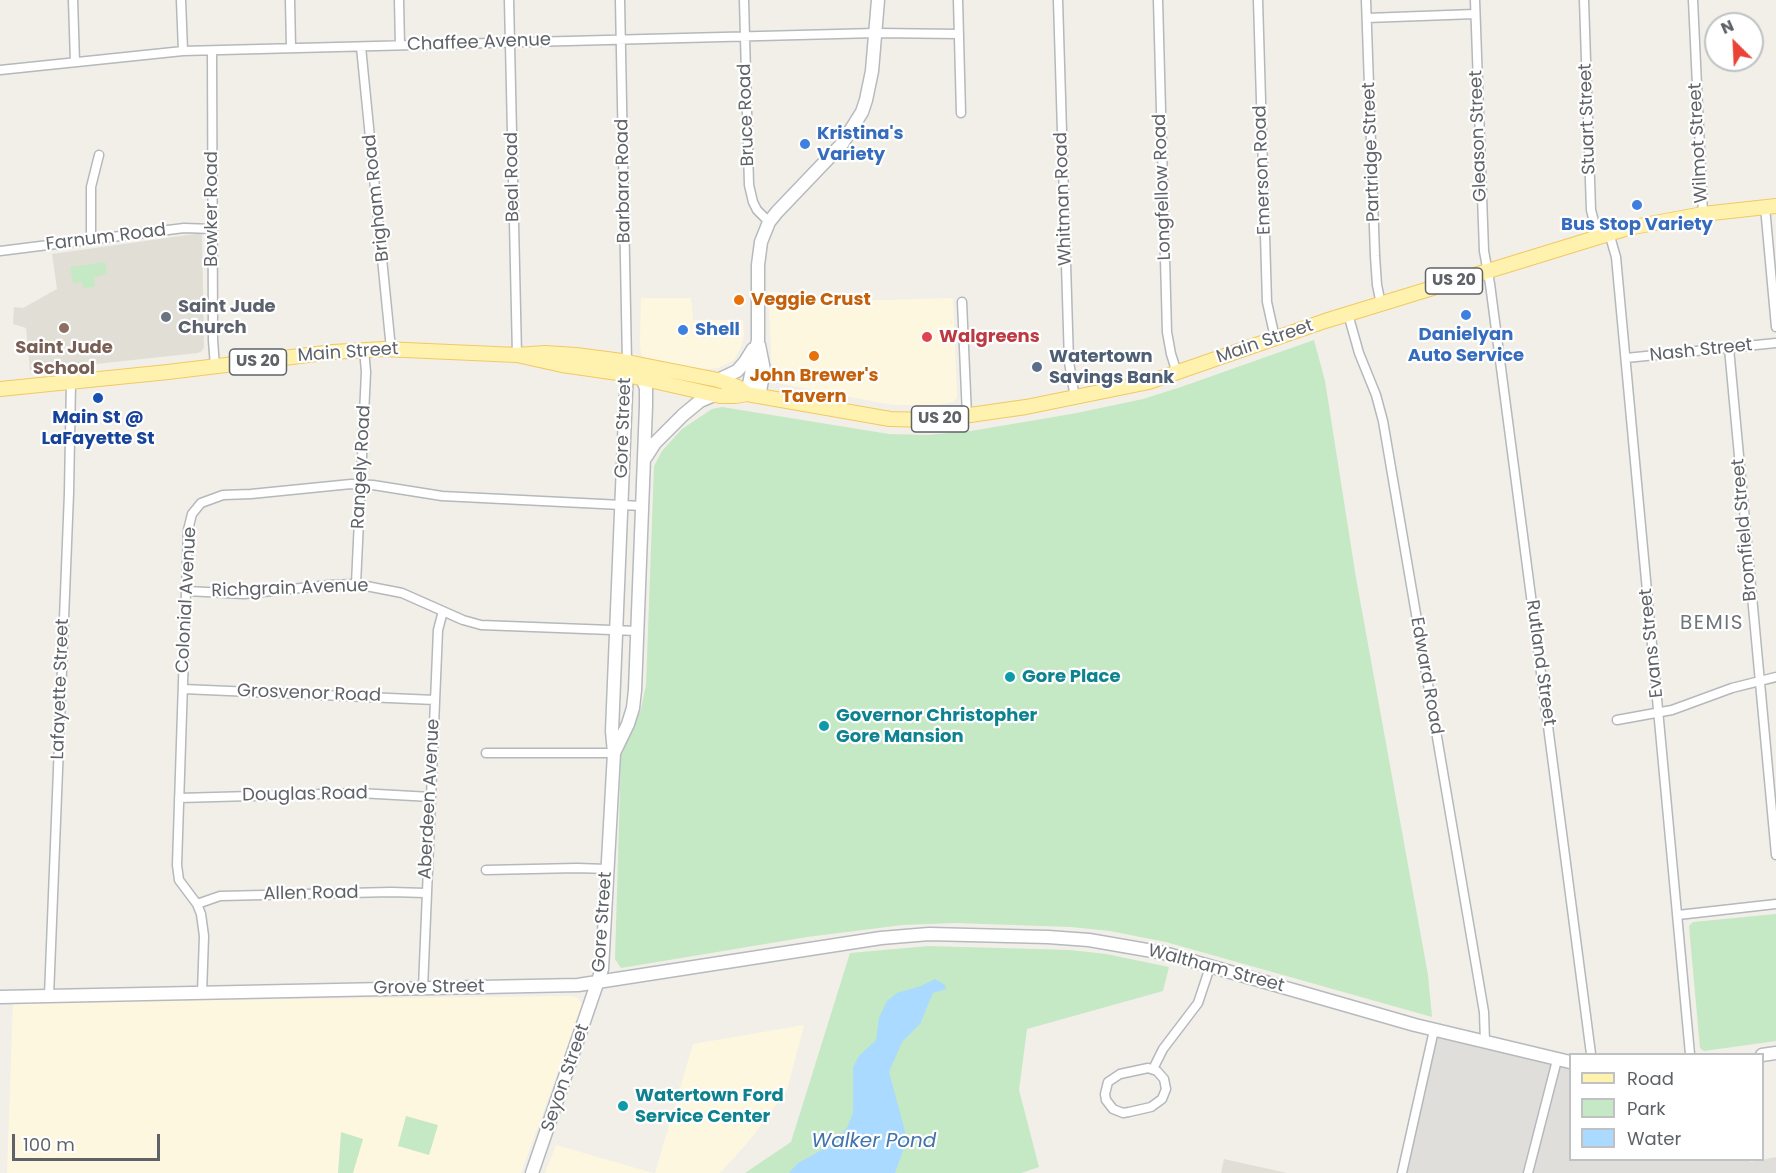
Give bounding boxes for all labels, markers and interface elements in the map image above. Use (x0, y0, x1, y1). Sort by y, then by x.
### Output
north arrow (1704, 12, 1764, 72)
text: N (1717, 14, 1737, 40)
street label: Chaffee Avenue (407, 30, 551, 56)
street label: Bruce Road (734, 63, 760, 167)
street label: Stuart Street (1575, 63, 1601, 175)
street label: Gleason Street (1466, 70, 1492, 202)
street label: Partridge Street (1359, 82, 1385, 222)
street label: Wilmot Street (1685, 82, 1713, 204)
street label: Emerson Road (1250, 105, 1276, 235)
street label: Longfellow Road (1150, 113, 1176, 261)
street label: Barbara Road (612, 118, 636, 244)
place label: Kristina's Variety (817, 123, 904, 166)
street label: Beal Road (501, 132, 525, 222)
street label: Whitman Road (1051, 132, 1077, 266)
street label: Brigham Road (360, 133, 394, 263)
marker: Kristina's Variety (798, 137, 812, 151)
street label: Bowker Road (201, 151, 223, 267)
marker: Bus Stop Variety (1630, 198, 1644, 212)
place label: Bus Stop Variety (1561, 214, 1713, 236)
street label: Farnum Road (45, 220, 167, 256)
road number: US 20 (1426, 268, 1482, 294)
place label: Veggie Crust (751, 289, 871, 311)
marker: Veggie Crust (732, 293, 746, 307)
place label: Saint Jude Church (178, 296, 276, 338)
marker: Danielyan Auto Service (1459, 308, 1473, 322)
marker: Saint Jude Church (159, 310, 173, 324)
street label: Main Street (1214, 315, 1316, 369)
place label: Shell (695, 319, 740, 341)
marker: Saint Jude School (57, 321, 71, 335)
marker: Shell (676, 323, 690, 337)
place label: Danielyan Auto Service (1408, 324, 1524, 366)
place label: Walgreens (939, 326, 1040, 348)
marker: Walgreens (920, 330, 934, 344)
street label: Nash Street (1649, 335, 1753, 367)
place label: Saint Jude School (15, 337, 113, 380)
street label: Main Street (297, 339, 399, 367)
place label: Watertown Savings Bank (1049, 346, 1174, 388)
road number: US 20 (230, 349, 286, 375)
marker: John Brewer's Tavern (807, 349, 821, 363)
marker: Watertown Savings Bank (1030, 360, 1044, 374)
place label: John Brewer's Tavern (749, 365, 879, 407)
street label: Gore Street (611, 377, 637, 479)
marker: Main St @ LaFayette St (91, 391, 105, 405)
street label: Rangely Road (348, 404, 376, 530)
road number: US 20 (912, 406, 968, 432)
place label: Main St @ LaFayette St (41, 407, 155, 450)
street label: Bromfield Street (1728, 458, 1762, 602)
street label: Colonial Avenue (172, 526, 202, 674)
street label: Richgrain Avenue (211, 575, 369, 603)
street label: Evans Street (1636, 587, 1668, 699)
street label: Rutland Street (1520, 599, 1560, 727)
district label: BEMIS (1680, 612, 1744, 636)
street label: Edward Road (1405, 616, 1447, 736)
street label: Lafayette Street (48, 618, 74, 760)
place label: Gore Place (1022, 666, 1121, 688)
marker: Gore Place (1003, 670, 1017, 684)
street label: Grosvenor Road (237, 681, 381, 707)
place label: Governor Christopher Gore Mansion (836, 705, 1037, 748)
street label: Aberdeen Avenue (415, 718, 445, 880)
marker: Governor Christopher Gore Mansion (817, 719, 831, 733)
street label: Douglas Road (242, 783, 368, 807)
street label: Gore Street (589, 871, 617, 973)
street label: Allen Road (263, 882, 359, 906)
street label: Waltham Street (1145, 940, 1287, 998)
street label: Grove Street (373, 976, 485, 1000)
street label: Seyon Street (537, 1021, 595, 1135)
legend (1569, 1053, 1764, 1161)
text: Road (1627, 1066, 1674, 1091)
place label: Watertown Ford Service Center (635, 1085, 784, 1128)
text: Park (1627, 1096, 1666, 1121)
marker: Watertown Ford Service Center (616, 1099, 630, 1113)
scale bar (15, 1122, 164, 1160)
text: Water (1627, 1126, 1681, 1151)
water label: Walker Pond (812, 1130, 936, 1154)
text: 100 m (23, 1132, 75, 1157)

